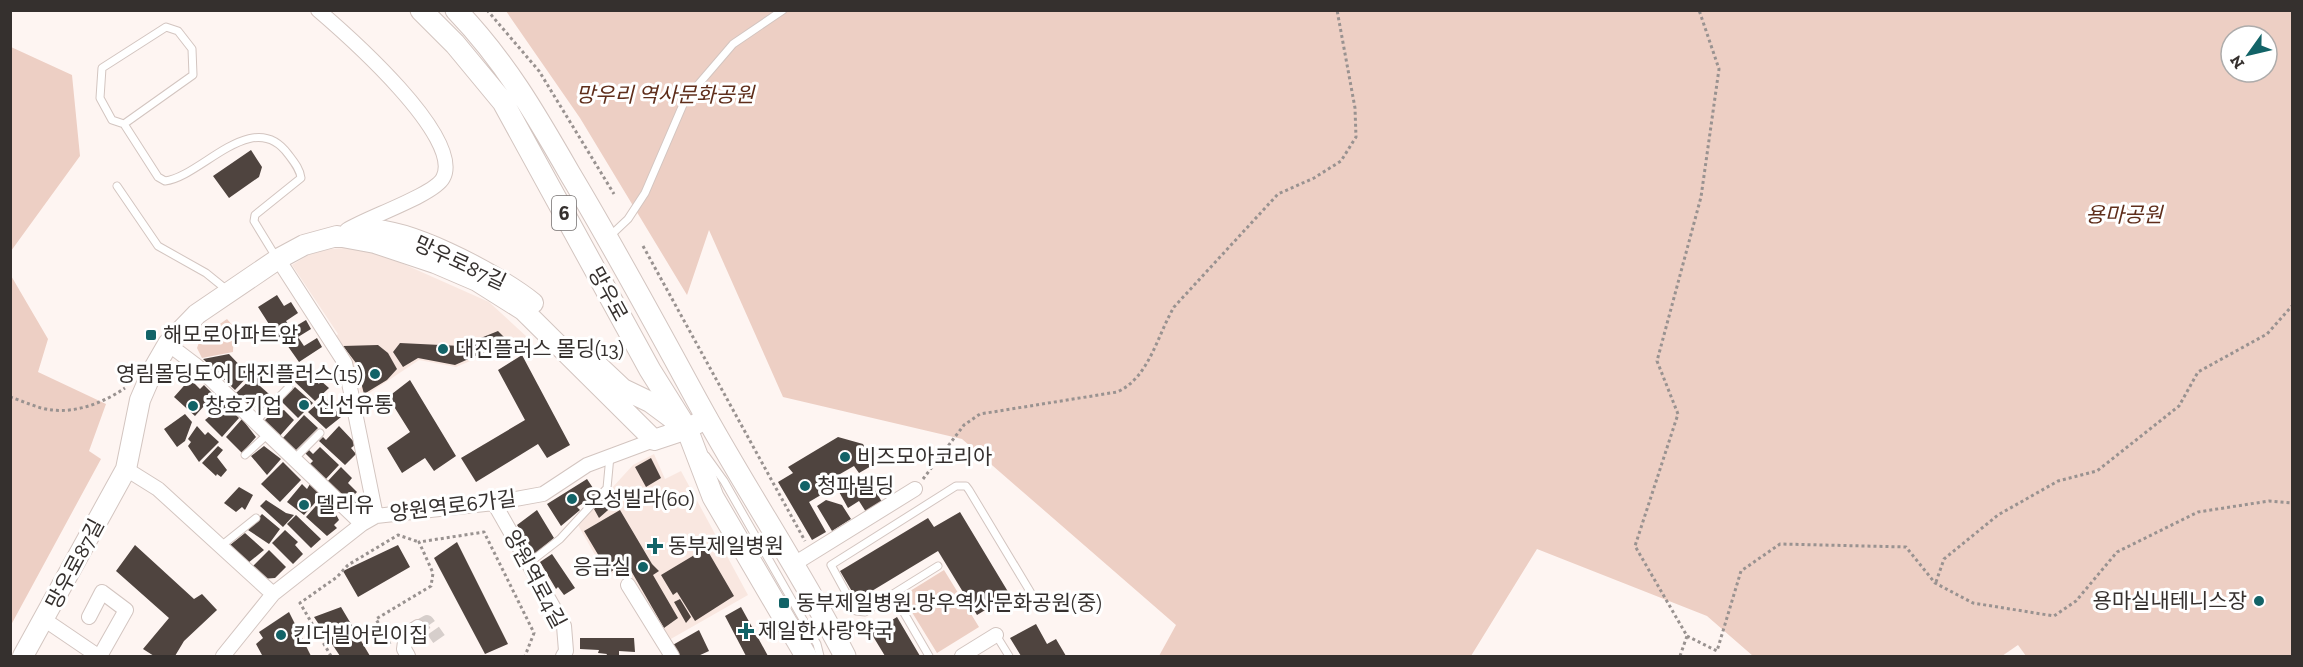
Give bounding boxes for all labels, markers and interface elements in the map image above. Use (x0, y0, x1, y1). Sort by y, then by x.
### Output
north arrow (2219, 24, 2279, 84)
text: N (2226, 52, 2248, 72)
park label: 망우리 역사문화공원 (576, 82, 756, 107)
road number: 6 (552, 196, 576, 230)
park label: 용마공원 (2085, 202, 2164, 227)
street label: 망우로87길 (410, 230, 510, 295)
street label: 망우로 (583, 262, 633, 325)
place label: 해모로아파트앞 (163, 322, 298, 347)
marker: 해모로아파트앞 (144, 328, 158, 342)
place label: 대진플러스 몰딩(13) (455, 336, 624, 361)
marker: 대진플러스 몰딩(13) (436, 342, 450, 356)
place label: 영림몰딩도어 대진플러스(15) (116, 361, 363, 386)
marker: 영림몰딩도어 대진플러스(15) (368, 367, 382, 381)
place label: 신선유통 (316, 392, 393, 417)
place label: 창호기업 (205, 393, 282, 418)
marker: 신선유통 (297, 398, 311, 412)
marker: 창호기업 (186, 399, 200, 413)
place label: 비즈모아코리아 (857, 444, 992, 469)
marker: 비즈모아코리아 (838, 450, 852, 464)
place label: 청파빌딩 (817, 473, 894, 498)
marker: 청파빌딩 (798, 479, 812, 493)
street label: 양원역로6가길 (388, 485, 518, 526)
place label: 오성빌라(60) (584, 486, 695, 511)
place label: 델리유 (316, 492, 374, 517)
marker: 오성빌라(60) (565, 492, 579, 506)
marker: 델리유 (297, 498, 311, 512)
street label: 망우로87길 (40, 514, 109, 613)
street label: 양원역로4길 (499, 525, 572, 632)
place label: 동부제일병원 (668, 533, 784, 558)
marker: 동부제일병원 (646, 537, 664, 555)
place label: 응급실 (573, 554, 631, 579)
marker: 응급실 (636, 560, 650, 574)
place label: 용마실내테니스장 (2092, 588, 2247, 613)
place label: 동부제일병원.망우역사문화공원(중) (796, 590, 1102, 615)
marker: 용마실내테니스장 (2252, 594, 2266, 608)
marker: 동부제일병원.망우역사문화공원(중) (777, 596, 791, 610)
place label: 제일한사랑약국 (758, 618, 893, 643)
place label: 킨더빌어린이집 (293, 622, 428, 647)
marker: 제일한사랑약국 (739, 624, 753, 638)
marker: 킨더빌어린이집 (274, 628, 288, 642)

